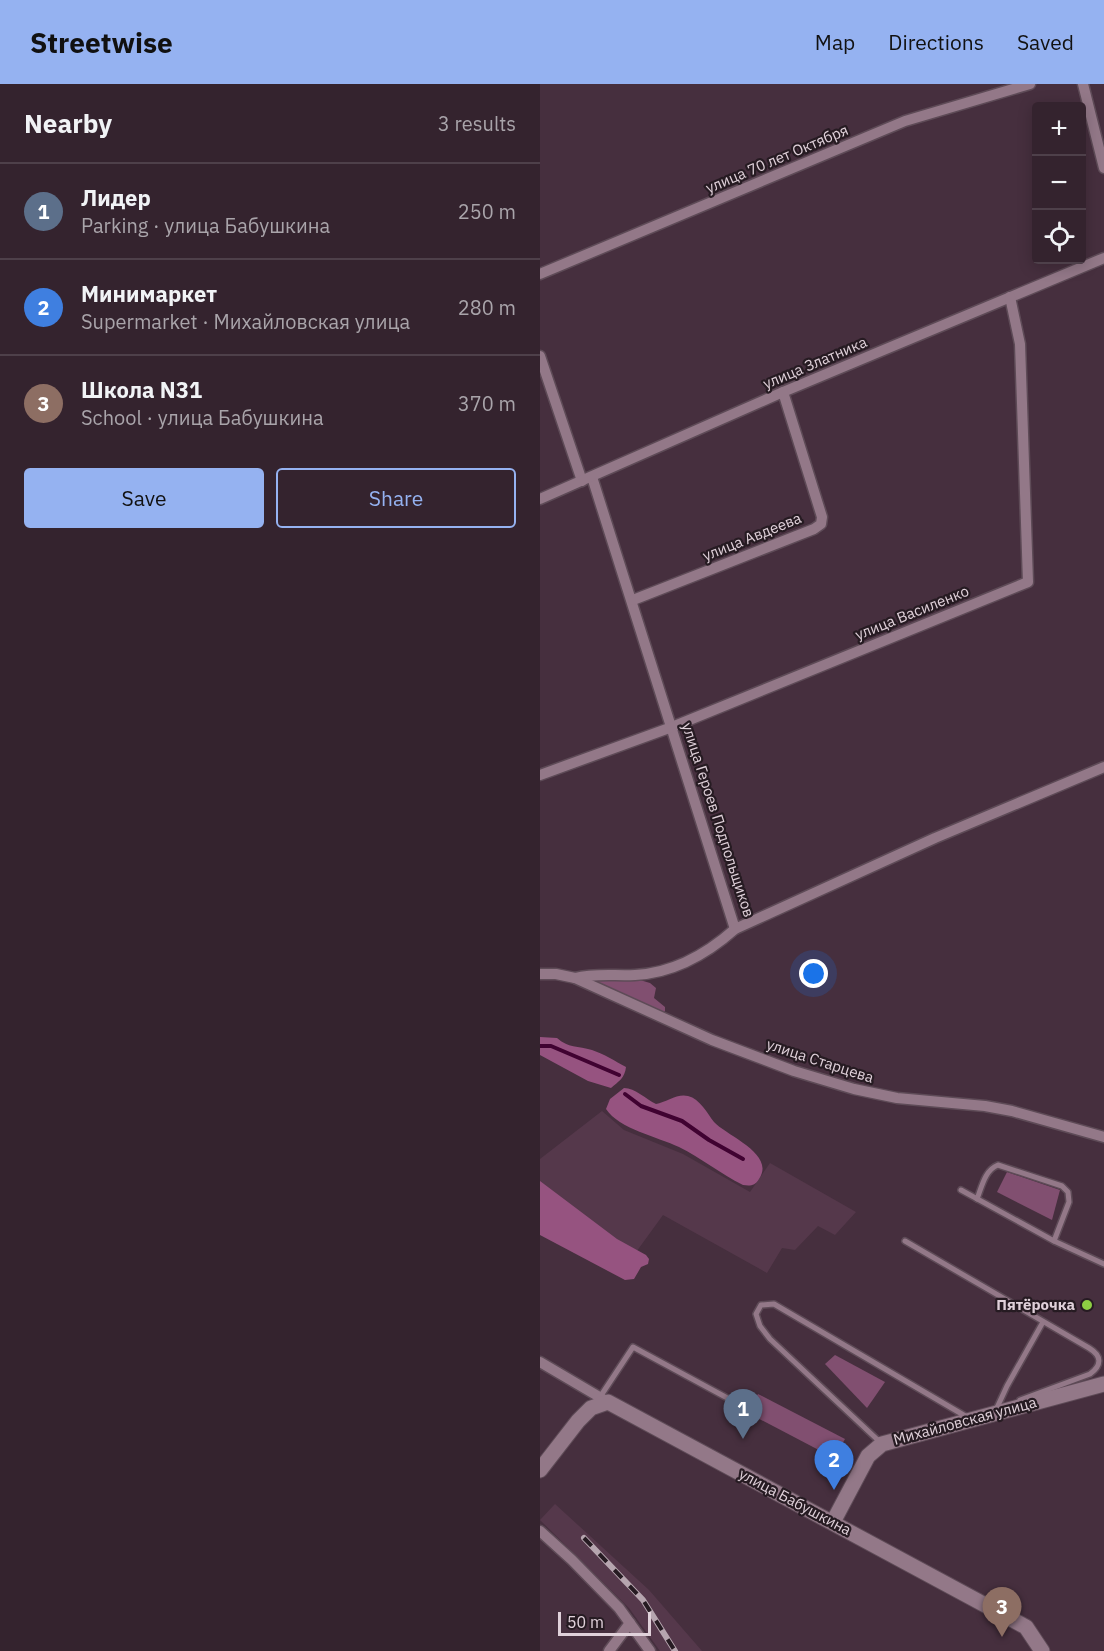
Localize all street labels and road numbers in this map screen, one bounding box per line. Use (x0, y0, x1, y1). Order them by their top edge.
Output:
street label: улица 70 лет Октября (703, 120, 851, 197)
street label: улица Златника (760, 332, 870, 393)
street label: улица Авдеева (700, 508, 804, 565)
street label: улица Василенко (852, 581, 972, 644)
street label: улица Героев Подпольщиков (678, 720, 759, 920)
street label: улица Старцева (764, 1034, 876, 1087)
street label: Михайловская улица (891, 1392, 1039, 1449)
street label: улица Бабушкина (736, 1464, 855, 1539)

